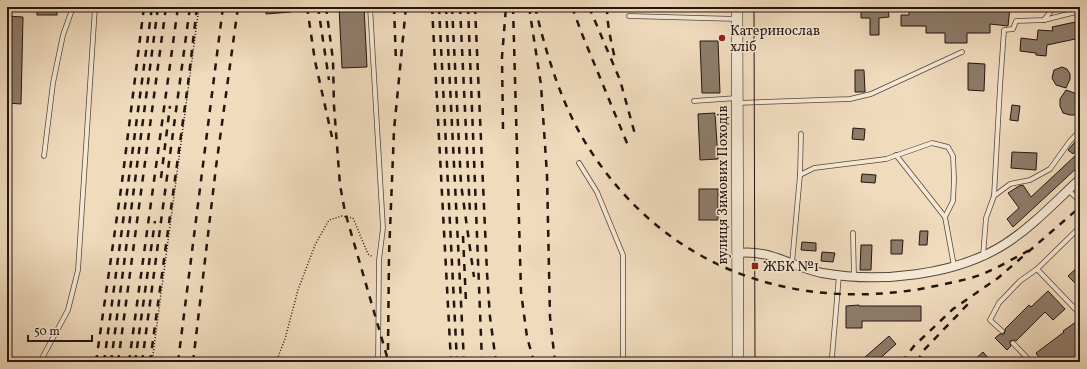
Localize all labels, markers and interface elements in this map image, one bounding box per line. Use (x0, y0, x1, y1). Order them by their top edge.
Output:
place label: Катеринослав хліб (730, 22, 820, 57)
marker: Катеринослав хліб (717, 33, 727, 43)
street label: вулиця Зимових Походів (714, 105, 733, 265)
place label: ЖБК №1 (763, 258, 819, 277)
marker: ЖБК №1 (750, 261, 760, 271)
scale bar (28, 317, 92, 343)
text: 50 m (34, 324, 60, 340)

